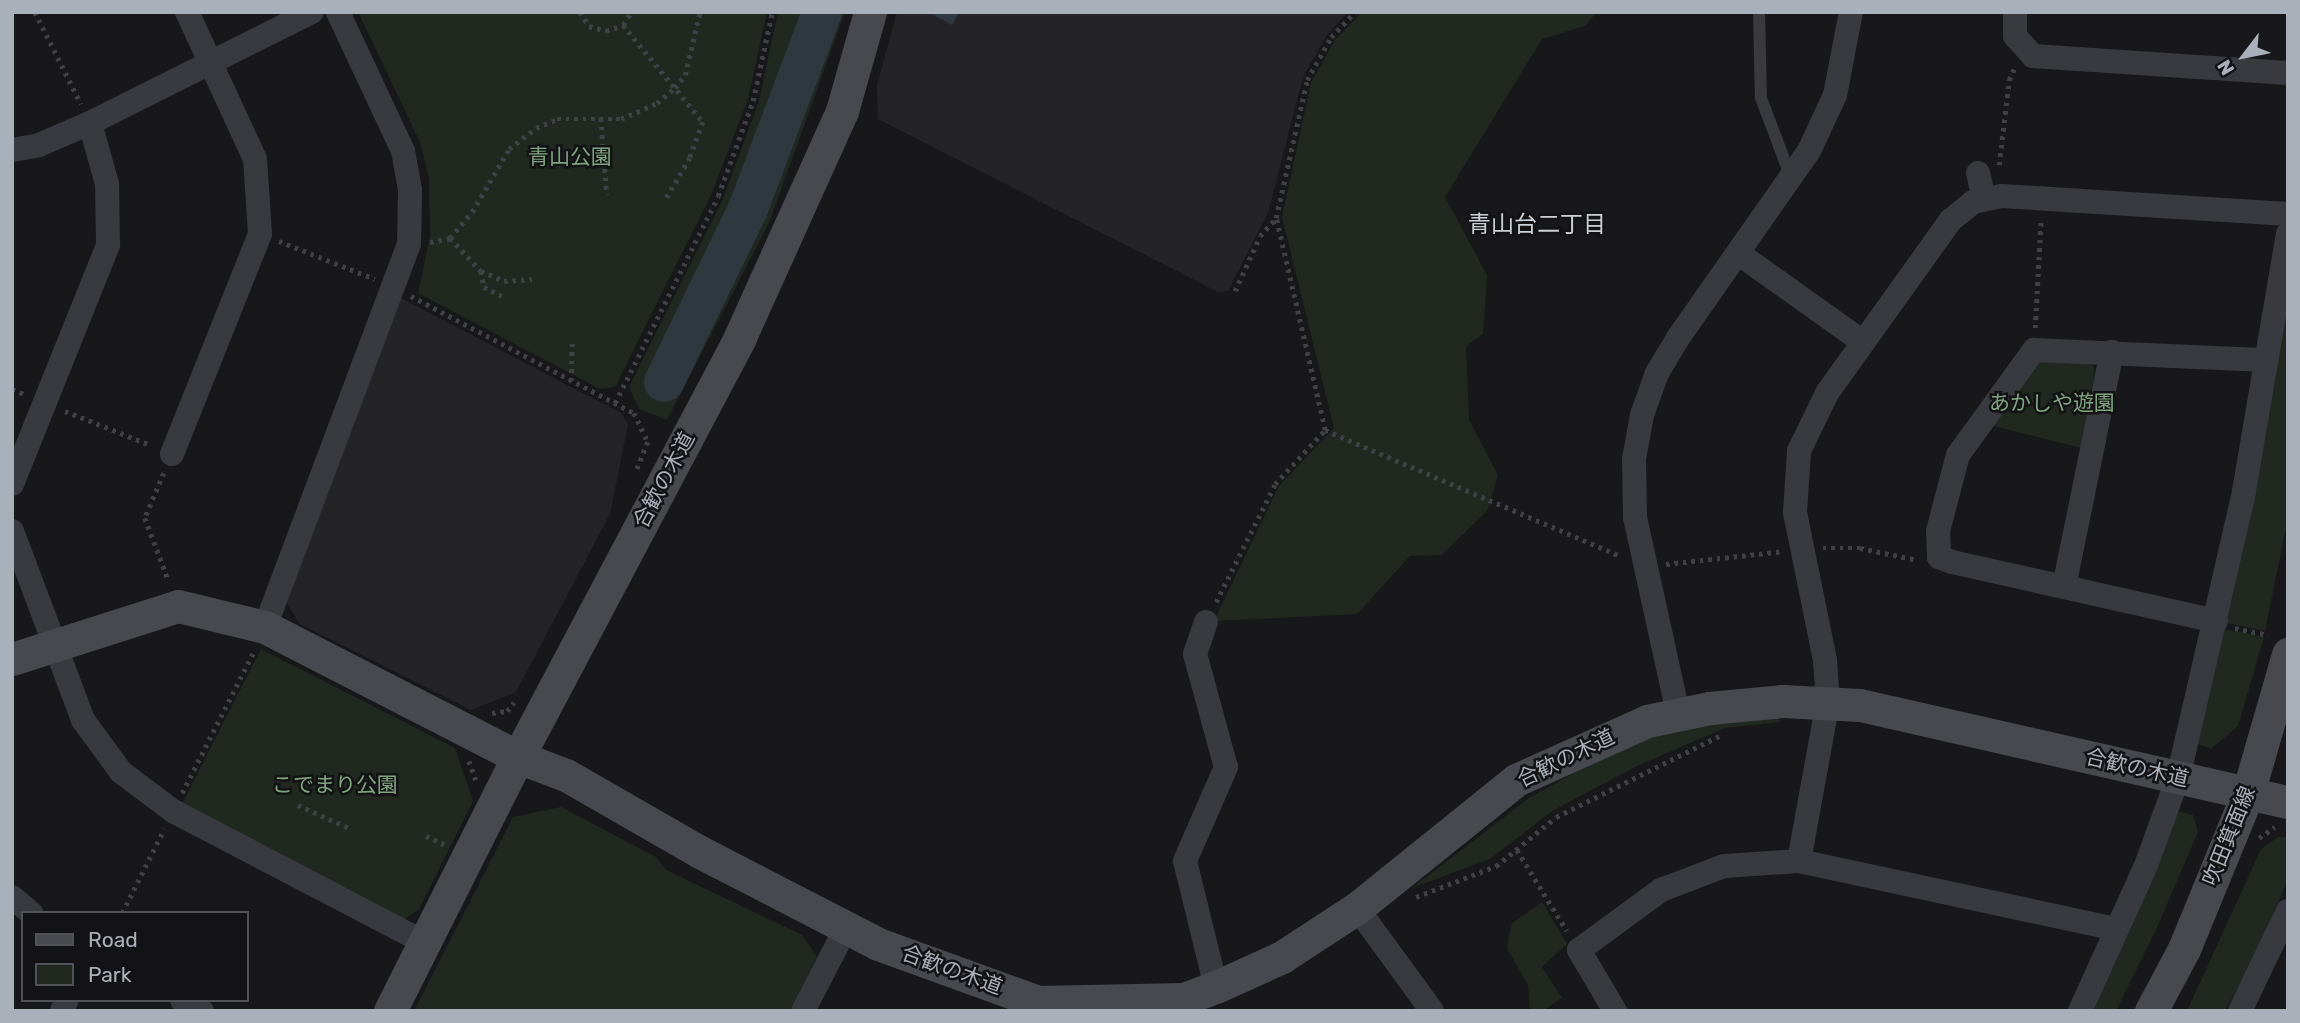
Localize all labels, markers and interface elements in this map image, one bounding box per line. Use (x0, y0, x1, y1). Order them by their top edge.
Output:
north arrow (2209, 21, 2279, 91)
text: N (2212, 56, 2239, 79)
park label: 青山公園 (528, 144, 612, 170)
district label: 青山台二丁目 (1468, 210, 1606, 238)
park label: あかしや遊園 (1989, 390, 2115, 416)
street label: 合歓の木道 (628, 428, 700, 532)
street label: 合歓の木道 (1513, 724, 1619, 792)
street label: 合歓の木道 (2083, 744, 2191, 792)
park label: こでまり公園 (272, 772, 398, 798)
street label: 吹田箕面線 (2198, 783, 2260, 889)
legend (21, 911, 248, 1002)
text: Road (88, 927, 138, 952)
street label: 合歓の木道 (898, 940, 1006, 1000)
text: Park (88, 962, 132, 987)

